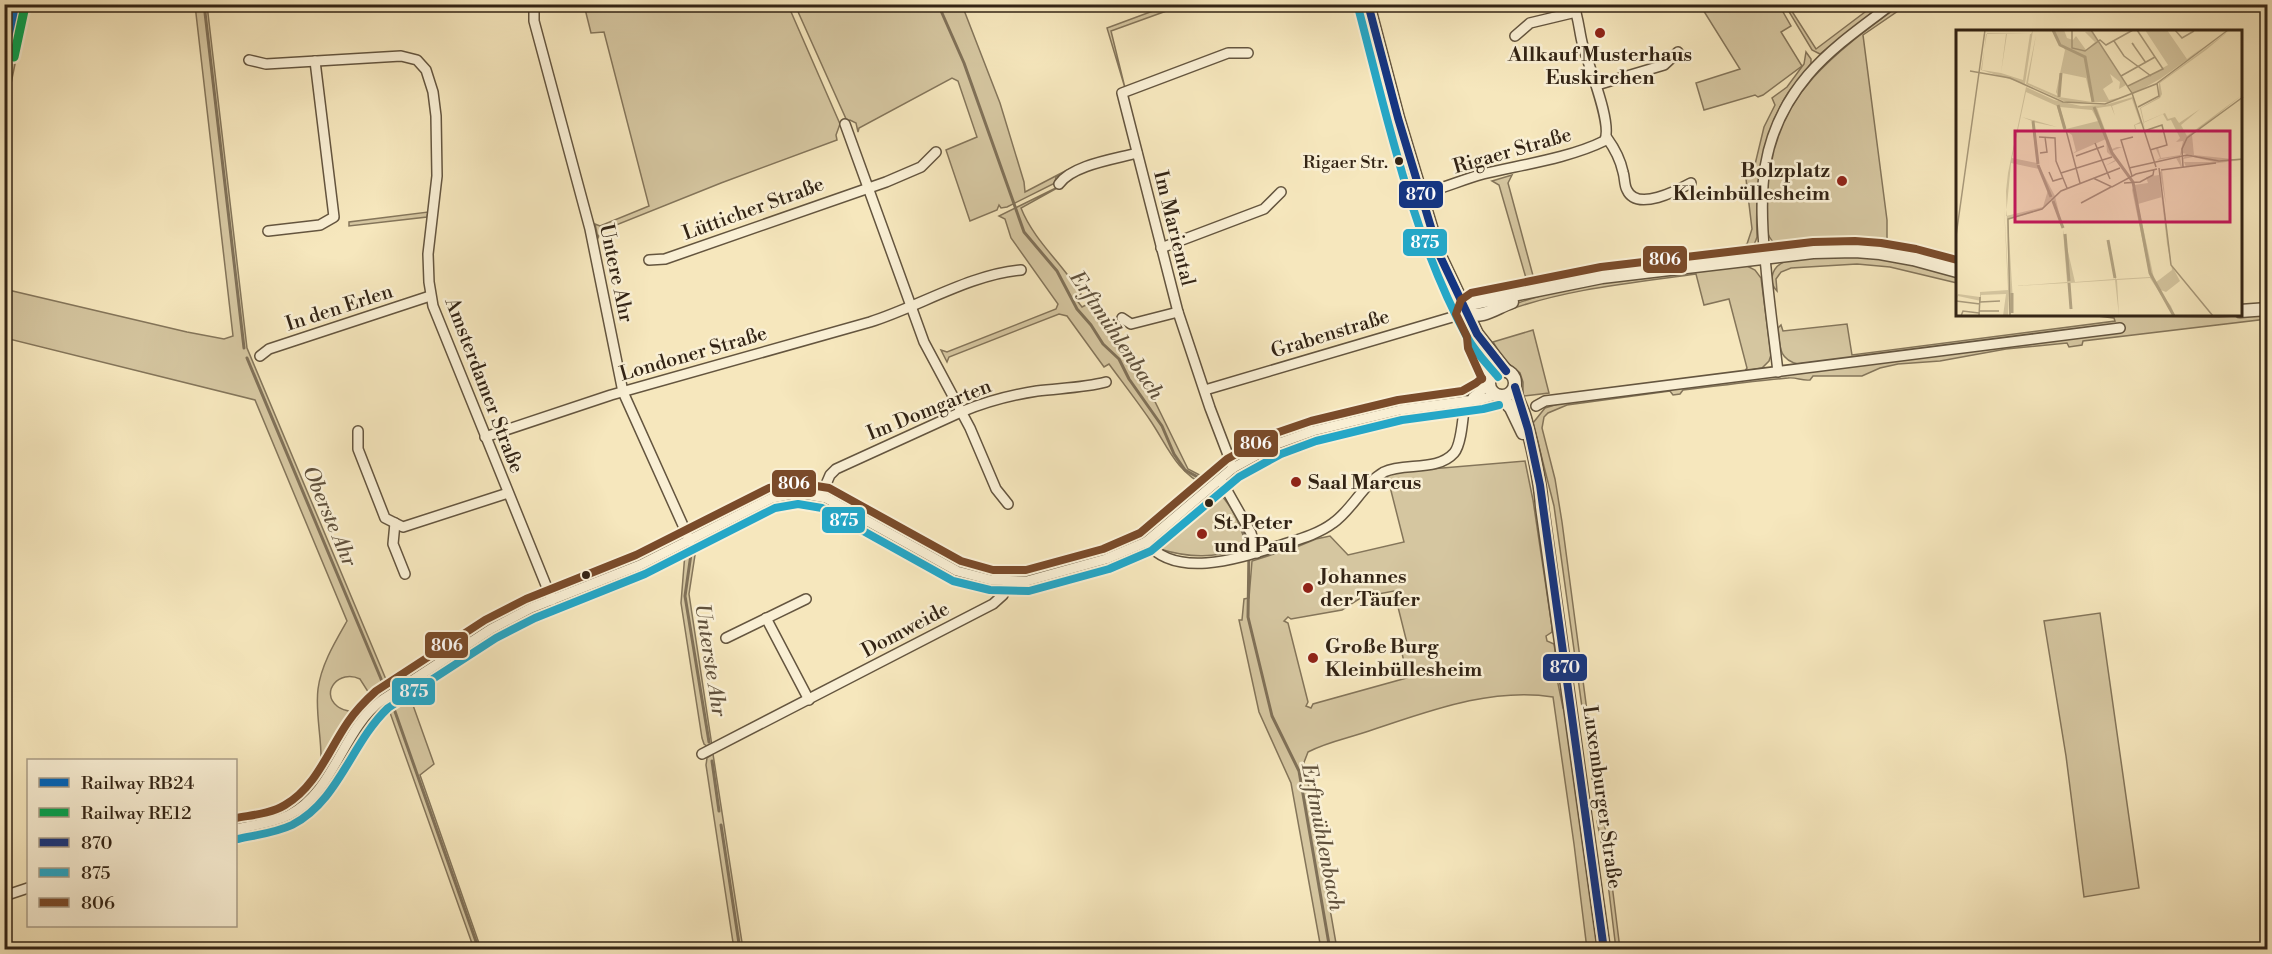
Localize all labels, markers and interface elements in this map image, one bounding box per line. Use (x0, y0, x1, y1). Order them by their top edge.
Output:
marker: Allkauf Musterhaus Euskirchen (1593, 26, 1607, 40)
inset map (1956, 30, 2242, 316)
place label: Allkauf Musterhaus Euskirchen (1507, 43, 1692, 91)
street label: Rigaer Straße (1450, 123, 1575, 180)
place label: Rigaer Str. (1303, 151, 1388, 174)
marker: Rigaer Str. (1393, 155, 1405, 167)
place label: Bolzplatz Kleinbüllesheim (1673, 159, 1830, 207)
street label: Im Mariental (1147, 168, 1200, 289)
street label: Lütticher Straße (679, 172, 828, 247)
marker: Bolzplatz Kleinbüllesheim (1835, 174, 1849, 188)
line badge: 870 (1398, 180, 1444, 209)
text: 870 (1406, 185, 1436, 205)
street label: Untere Ahr (593, 222, 638, 325)
line badge: 875 (1402, 228, 1448, 257)
text: 875 (1411, 233, 1439, 253)
line badge: 806 (1642, 245, 1688, 274)
text: 806 (1649, 250, 1681, 270)
water label: Erftmühlenbach (1063, 265, 1169, 405)
street label: In den Erlen (283, 279, 396, 337)
street label: Amsterdamer Straße (438, 293, 529, 477)
street label: Grabenstraße (1268, 305, 1393, 364)
street label: Londoner Straße (617, 321, 770, 387)
street label: Im Domgarten (864, 374, 996, 447)
line badge: 806 (1233, 429, 1279, 458)
text: 806 (1240, 434, 1272, 454)
water label: Oberste Ahr (296, 462, 362, 572)
line badge: 806 (771, 469, 817, 498)
place label: Saal Marcus (1308, 471, 1421, 496)
text: 806 (778, 474, 810, 494)
marker: Saal Marcus (1289, 475, 1303, 489)
unlabelled marker (1203, 497, 1215, 509)
line badge: 875 (821, 506, 866, 534)
text: 875 (830, 511, 858, 531)
place label: St. Peter und Paul (1214, 511, 1298, 559)
marker: St. Peter und Paul (1195, 527, 1209, 541)
place label: Johannes der Täufer (1317, 565, 1420, 613)
unlabelled marker (580, 569, 592, 581)
marker: Johannes der Täufer (1301, 581, 1315, 595)
street label: Domweide (857, 597, 954, 664)
water label: Unterste Ahr (688, 602, 732, 720)
line badge: 806 (424, 631, 469, 659)
place label: Große Burg Kleinbüllesheim (1325, 635, 1482, 683)
text: 806 (431, 636, 463, 656)
marker: Große Burg Kleinbüllesheim (1306, 651, 1320, 665)
line badge: 870 (1542, 653, 1588, 682)
text: 870 (1550, 658, 1580, 678)
line badge: 875 (391, 677, 436, 706)
text: 875 (400, 682, 428, 702)
street label: Luxemburger Straße (1576, 704, 1627, 890)
legend (27, 759, 237, 927)
water label: Erftmühlenbach (1295, 760, 1349, 913)
text: Railway RB24 (81, 772, 195, 795)
text: Railway RE12 (81, 802, 191, 825)
text: 870 (81, 832, 112, 855)
text: 875 (81, 862, 111, 885)
text: 806 (81, 892, 115, 915)

